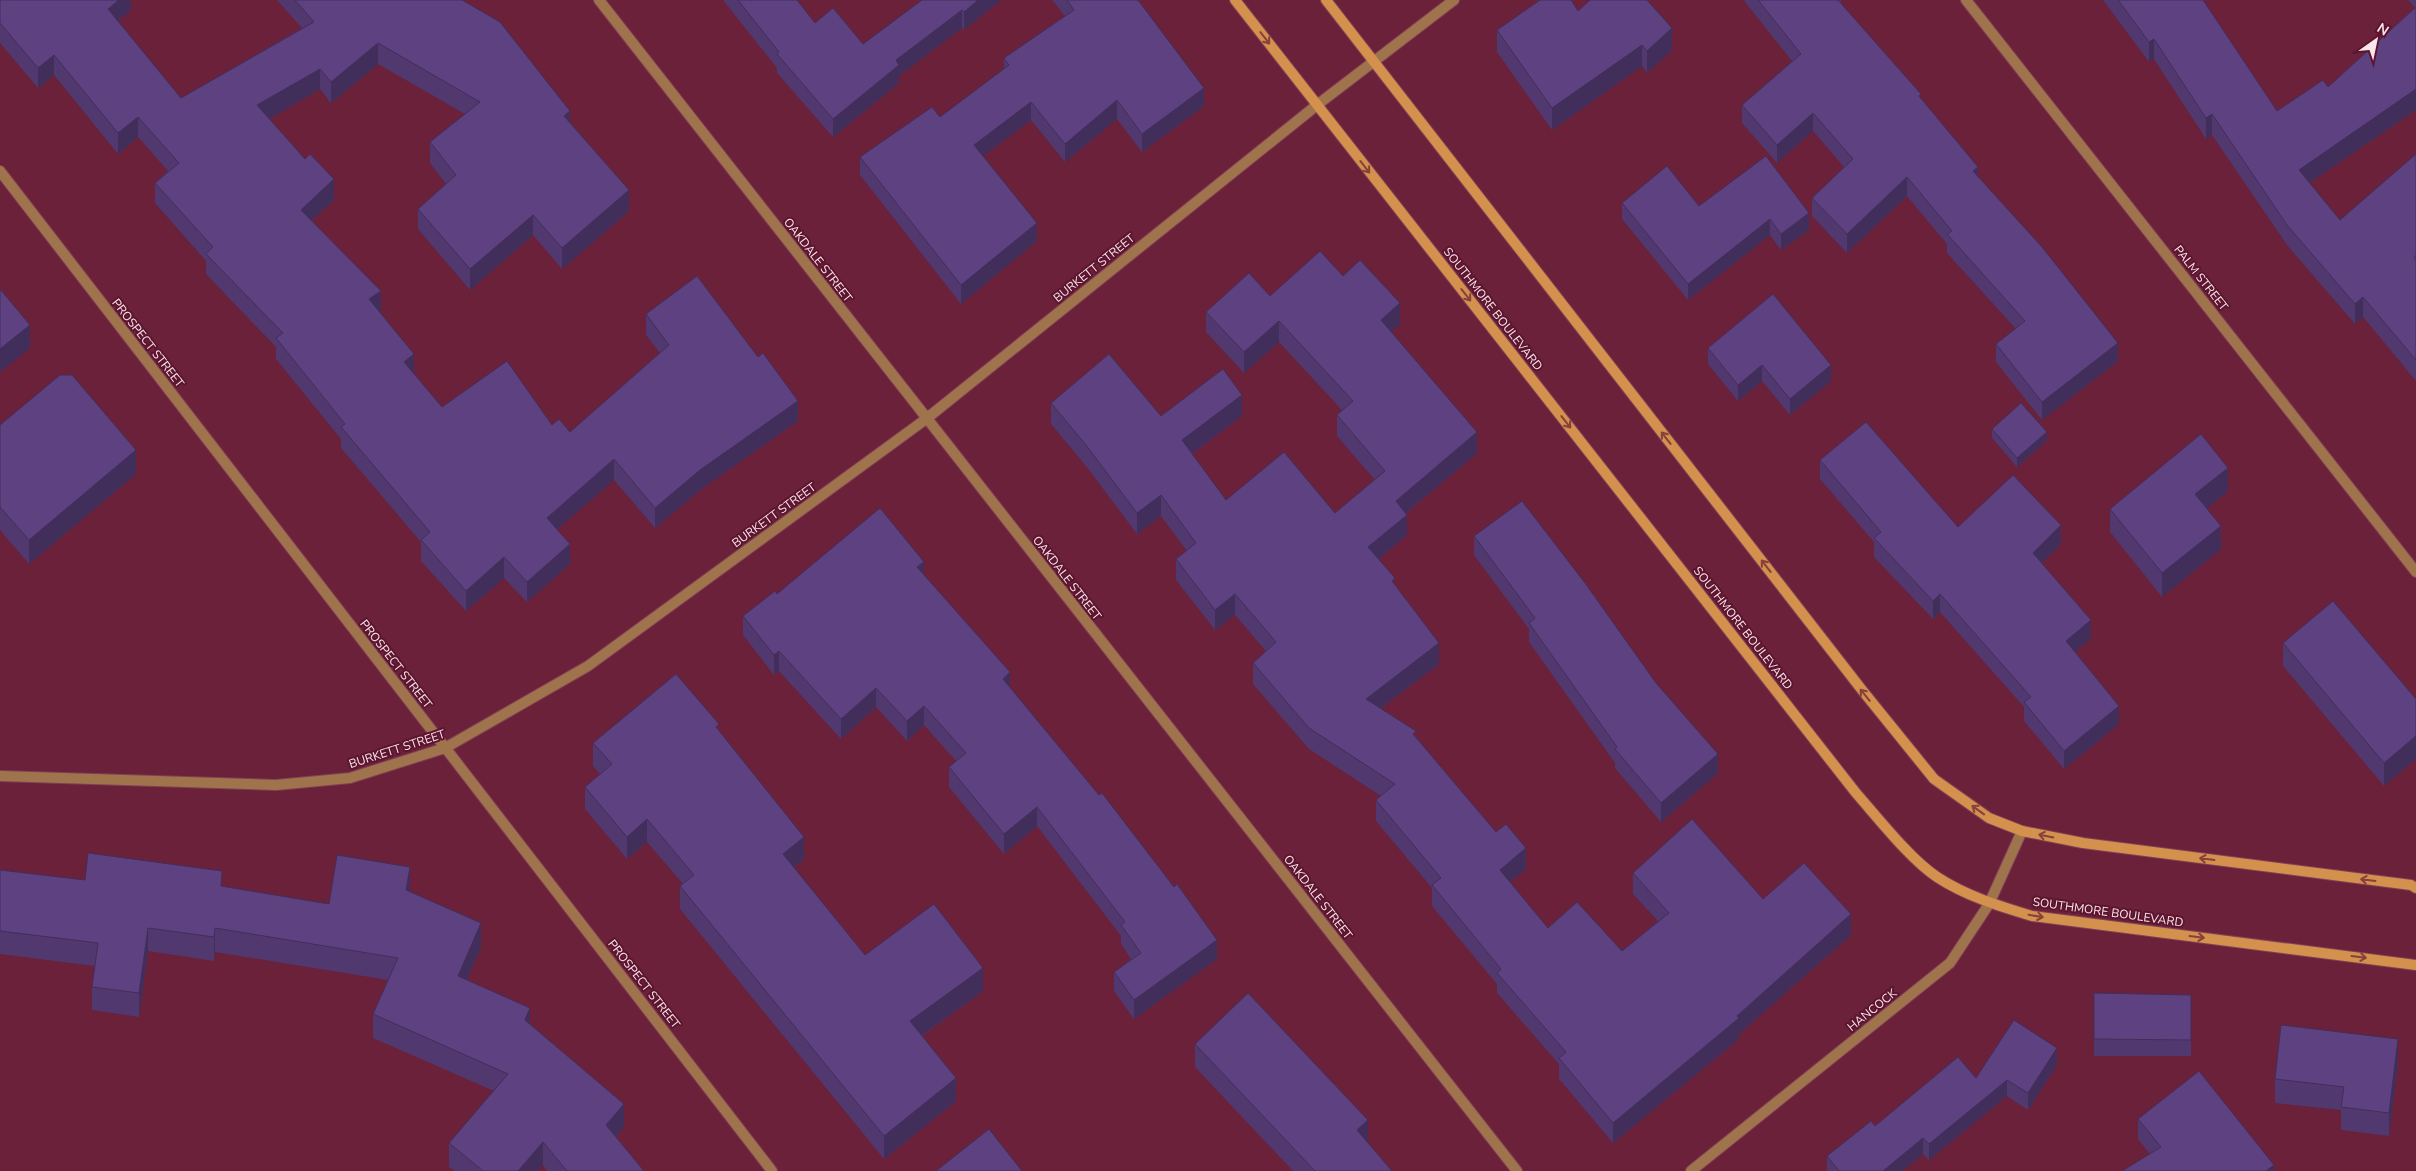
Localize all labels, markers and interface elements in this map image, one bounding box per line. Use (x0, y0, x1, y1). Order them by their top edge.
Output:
north arrow (2351, 15, 2401, 65)
text: N (2373, 19, 2392, 40)
one-way arrow (1260, 32, 1271, 45)
one-way arrow (1360, 160, 1371, 173)
street label: OAKDALE STREET (780, 215, 856, 306)
street label: BURKETT STREET (1050, 230, 1139, 306)
street label: PALM STREET (2170, 242, 2232, 315)
street label: SOUTHMORE BOULEVARD (1440, 244, 1546, 374)
one-way arrow (1460, 288, 1471, 301)
street label: PROSPECT STREET (108, 295, 188, 391)
one-way arrow (1560, 416, 1571, 429)
one-way arrow (1661, 431, 1671, 445)
street label: BURKETT STREET (729, 479, 820, 551)
street label: OAKDALE STREET (1029, 533, 1105, 624)
one-way arrow (1760, 560, 1771, 573)
street label: SOUTHMORE BOULEVARD (1690, 563, 1796, 693)
street label: PROSPECT STREET (356, 616, 436, 712)
one-way arrow (1860, 688, 1871, 701)
street label: BURKETT STREET (347, 726, 448, 772)
one-way arrow (1971, 805, 1985, 815)
one-way arrow (2039, 830, 2055, 840)
street label: OAKDALE STREET (1280, 852, 1356, 943)
one-way arrow (2199, 854, 2215, 864)
one-way arrow (2360, 874, 2376, 884)
street label: SOUTHMORE BOULEVARD (2032, 893, 2184, 931)
one-way arrow (2028, 911, 2044, 921)
one-way arrow (2189, 932, 2205, 942)
street label: PROSPECT STREET (604, 936, 684, 1032)
one-way arrow (2350, 952, 2366, 962)
street label: HANCOCK (1844, 985, 1900, 1035)

